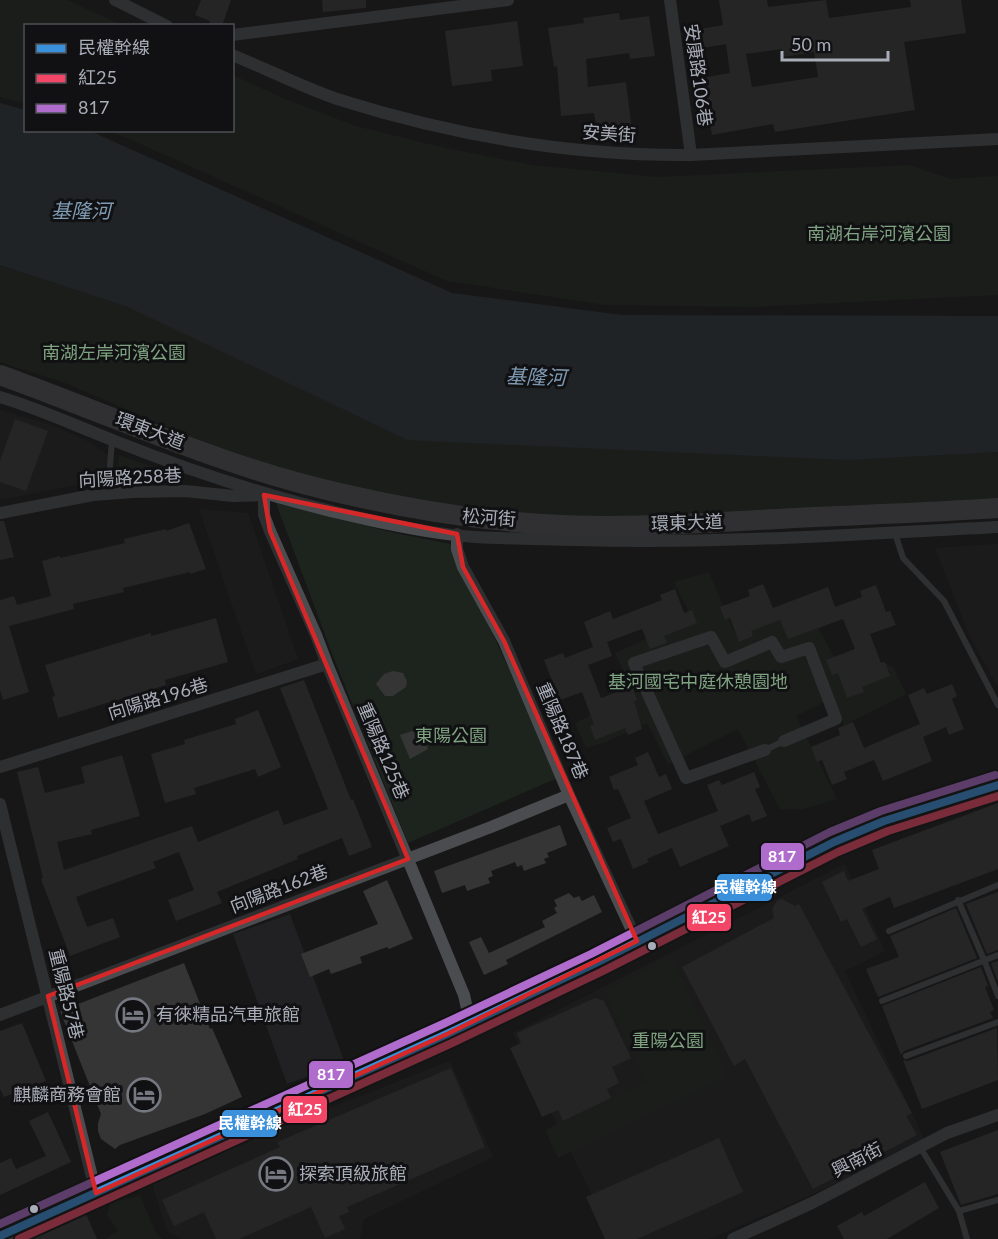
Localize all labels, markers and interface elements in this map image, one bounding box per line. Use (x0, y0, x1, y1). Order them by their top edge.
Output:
street label: 安康路106巷 (681, 22, 717, 128)
legend (24, 24, 234, 132)
scale bar (782, 24, 888, 62)
text: 50 m (791, 33, 831, 55)
text: 民權幹線 (78, 36, 150, 58)
text: 紅25 (78, 66, 117, 88)
text: 817 (78, 96, 109, 118)
street label: 安美街 (581, 120, 637, 146)
water label: 基隆河 (51, 198, 115, 222)
park label: 南湖右岸河濱公園 (807, 222, 951, 244)
park label: 南湖左岸河濱公園 (42, 341, 186, 363)
water label: 基隆河 (506, 363, 570, 389)
street label: 環東大道 (113, 407, 188, 453)
street label: 向陽路258巷 (78, 463, 182, 491)
street label: 松河街 (461, 504, 517, 530)
street label: 環東大道 (651, 510, 723, 534)
park label: 基河國宅中庭休憩園地 (608, 670, 788, 692)
street label: 向陽路196巷 (105, 672, 210, 724)
street label: 重陽路187巷 (533, 679, 593, 782)
street label: 重陽路125巷 (354, 699, 414, 802)
park label: 東陽公園 (415, 724, 487, 746)
line badge: 817 (760, 842, 805, 871)
text: 817 (768, 846, 796, 865)
street label: 向陽路162巷 (226, 859, 331, 917)
line badge: 民權幹線 (716, 873, 773, 902)
text: 民權幹線 (713, 877, 777, 896)
line badge: 紅25 (686, 903, 732, 932)
text: 紅25 (692, 907, 726, 926)
unlabelled marker (646, 940, 658, 952)
street label: 重陽路57巷 (45, 946, 89, 1041)
hotel icon: 有徠精品汽車旅館 (115, 997, 151, 1033)
place label: 有徠精品汽車旅館 (156, 1003, 300, 1025)
park label: 重陽公園 (632, 1029, 704, 1051)
line badge: 817 (308, 1060, 354, 1089)
text: 817 (317, 1064, 345, 1083)
hotel icon: 麒麟商務會館 (126, 1077, 162, 1113)
place label: 麒麟商務會館 (13, 1083, 121, 1105)
line badge: 紅25 (282, 1095, 328, 1124)
text: 紅25 (288, 1099, 322, 1118)
line badge: 民權幹線 (221, 1109, 278, 1138)
text: 民權幹線 (218, 1113, 282, 1132)
street label: 興南街 (827, 1137, 886, 1181)
hotel icon: 探索頂級旅館 (258, 1156, 294, 1192)
place label: 探索頂級旅館 (299, 1162, 407, 1184)
unlabelled marker (28, 1203, 40, 1215)

